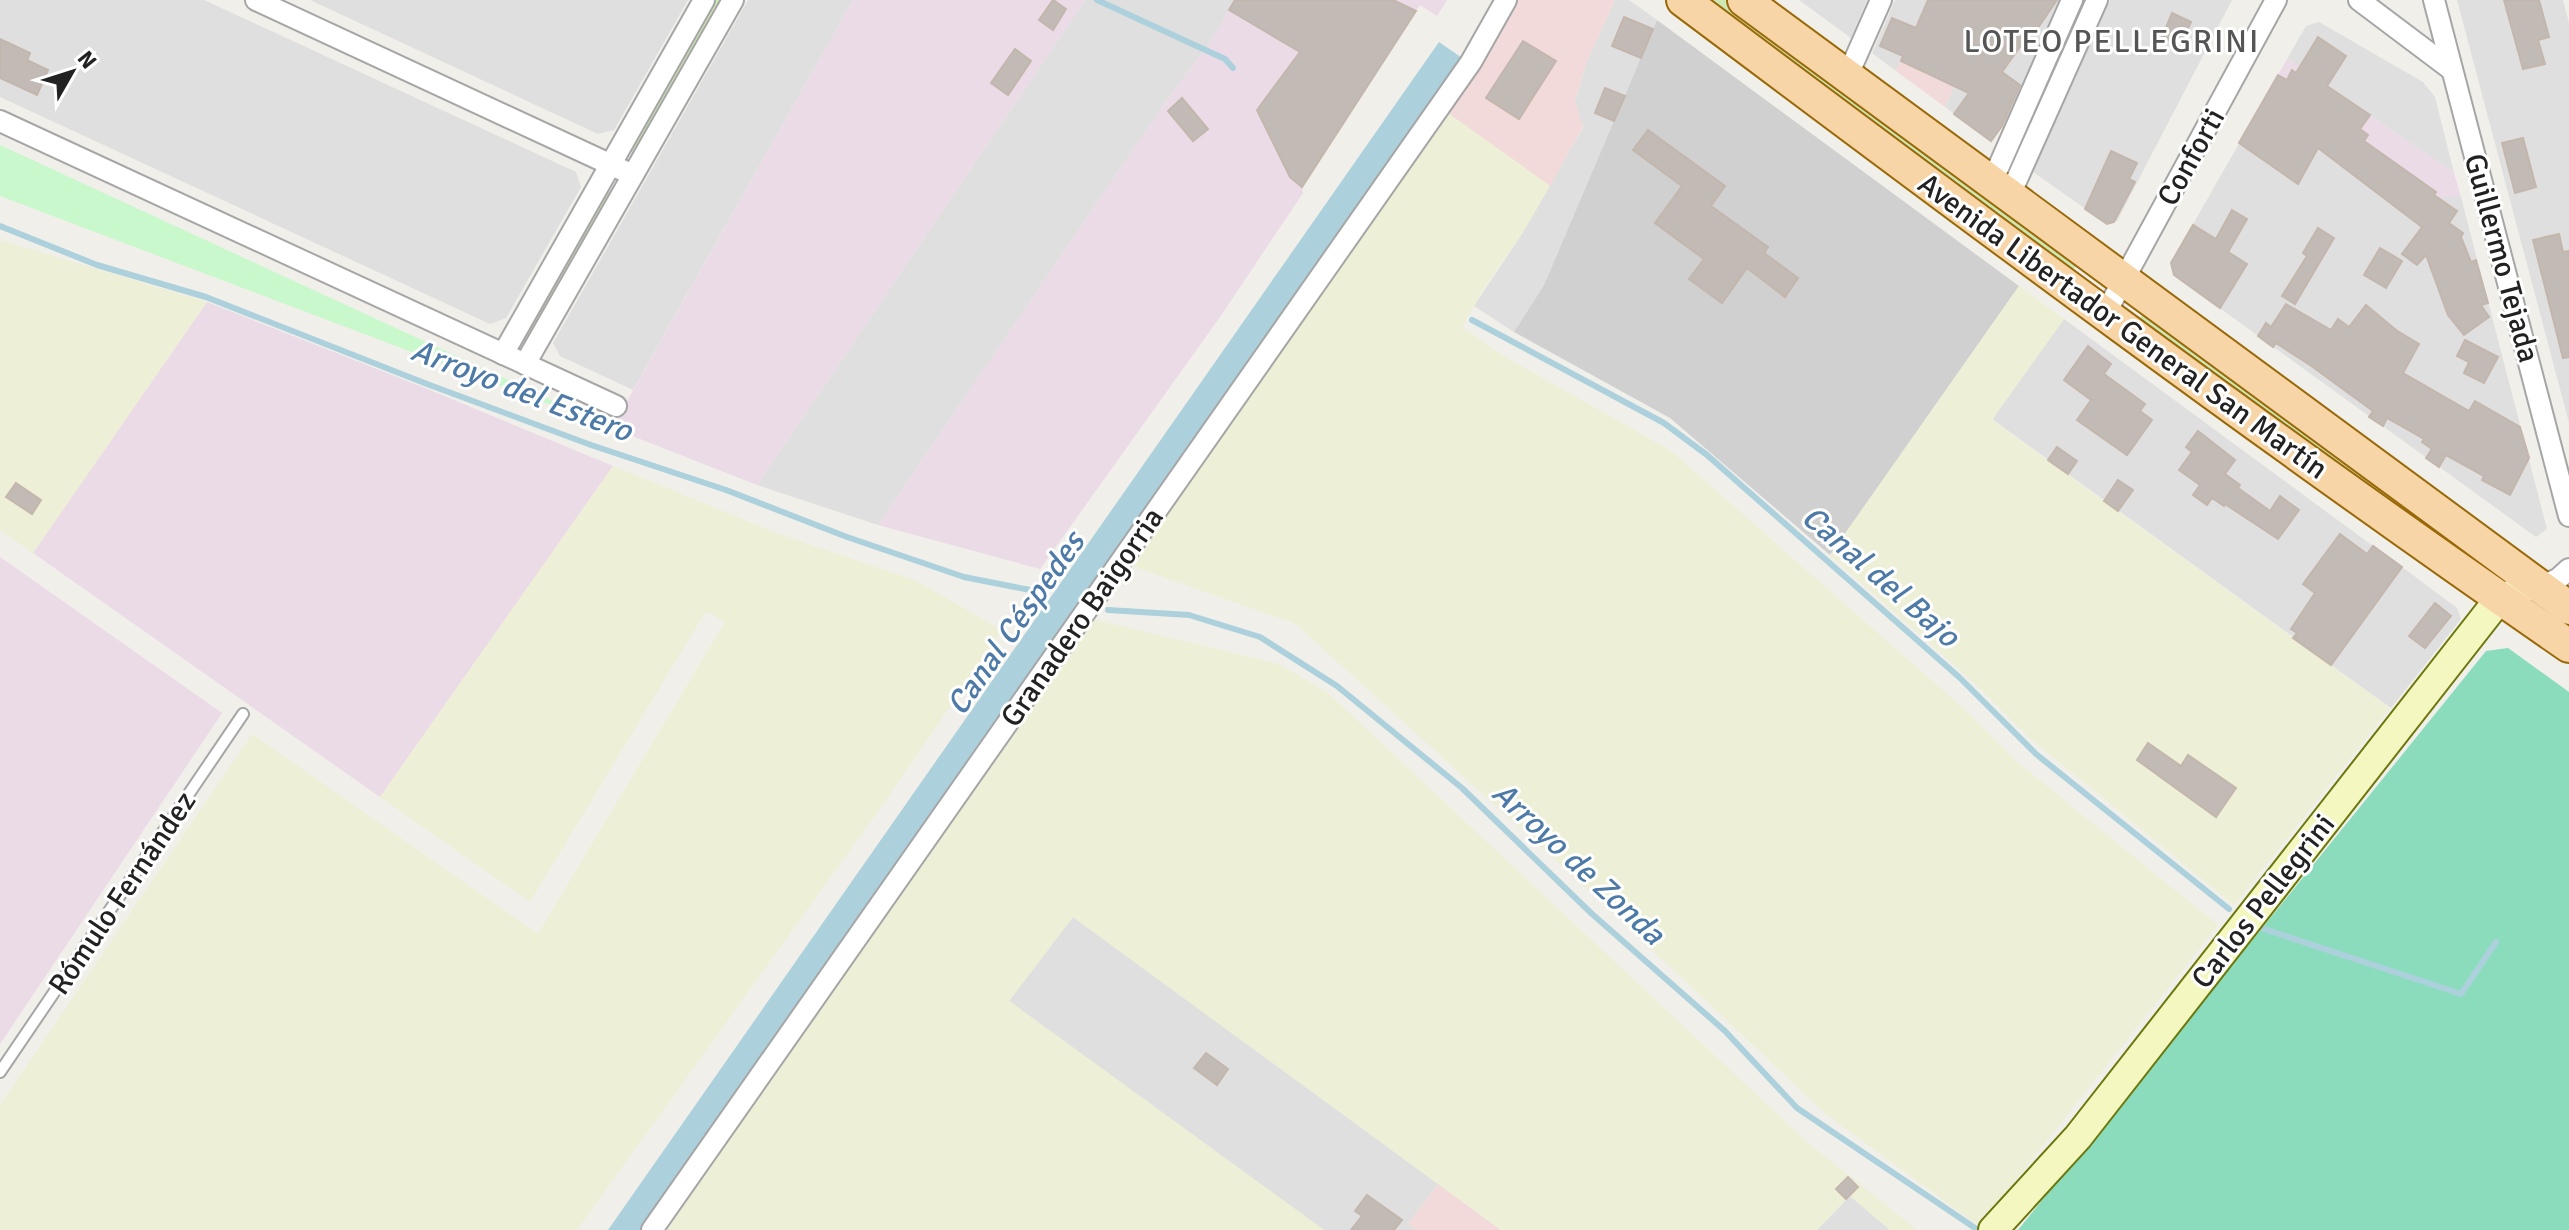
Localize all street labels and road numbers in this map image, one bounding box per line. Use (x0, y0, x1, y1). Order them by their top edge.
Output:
street label: Conforti (2150, 102, 2233, 212)
street label: Guillermo Tejada (2456, 150, 2547, 367)
street label: Avenida Libertador General San Martín (1911, 165, 2335, 487)
street label: Granadero Baigorria (993, 500, 1172, 734)
street label: Rómulo Fernández (41, 785, 204, 1002)
street label: Carlos Pellegrini (2184, 807, 2343, 996)

